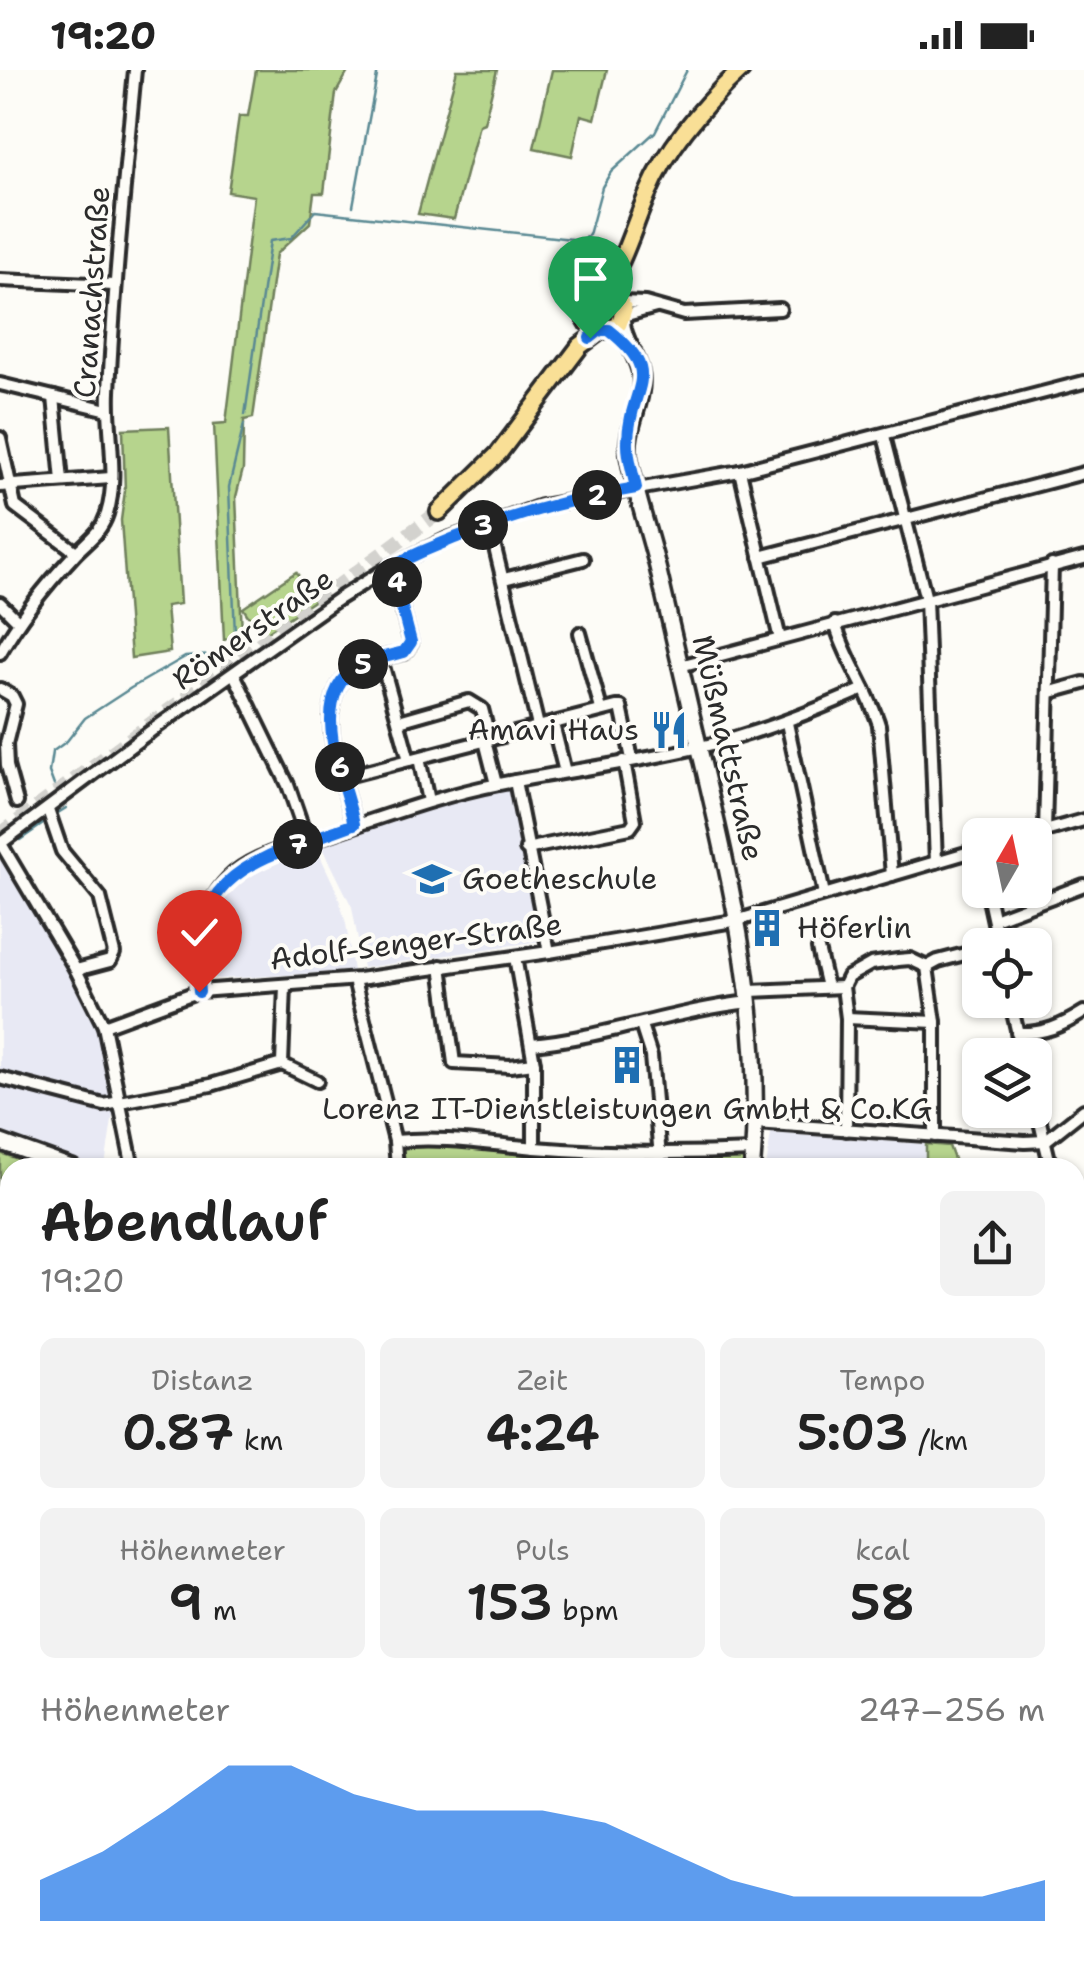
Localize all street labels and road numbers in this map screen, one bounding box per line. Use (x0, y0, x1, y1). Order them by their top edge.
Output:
street label: Cranachstraße (64, 185, 119, 399)
street label: Römerstraße (164, 558, 341, 699)
street label: Müßmattstraße (683, 631, 774, 865)
street label: Adolf-Senger-Straße (267, 903, 564, 980)

